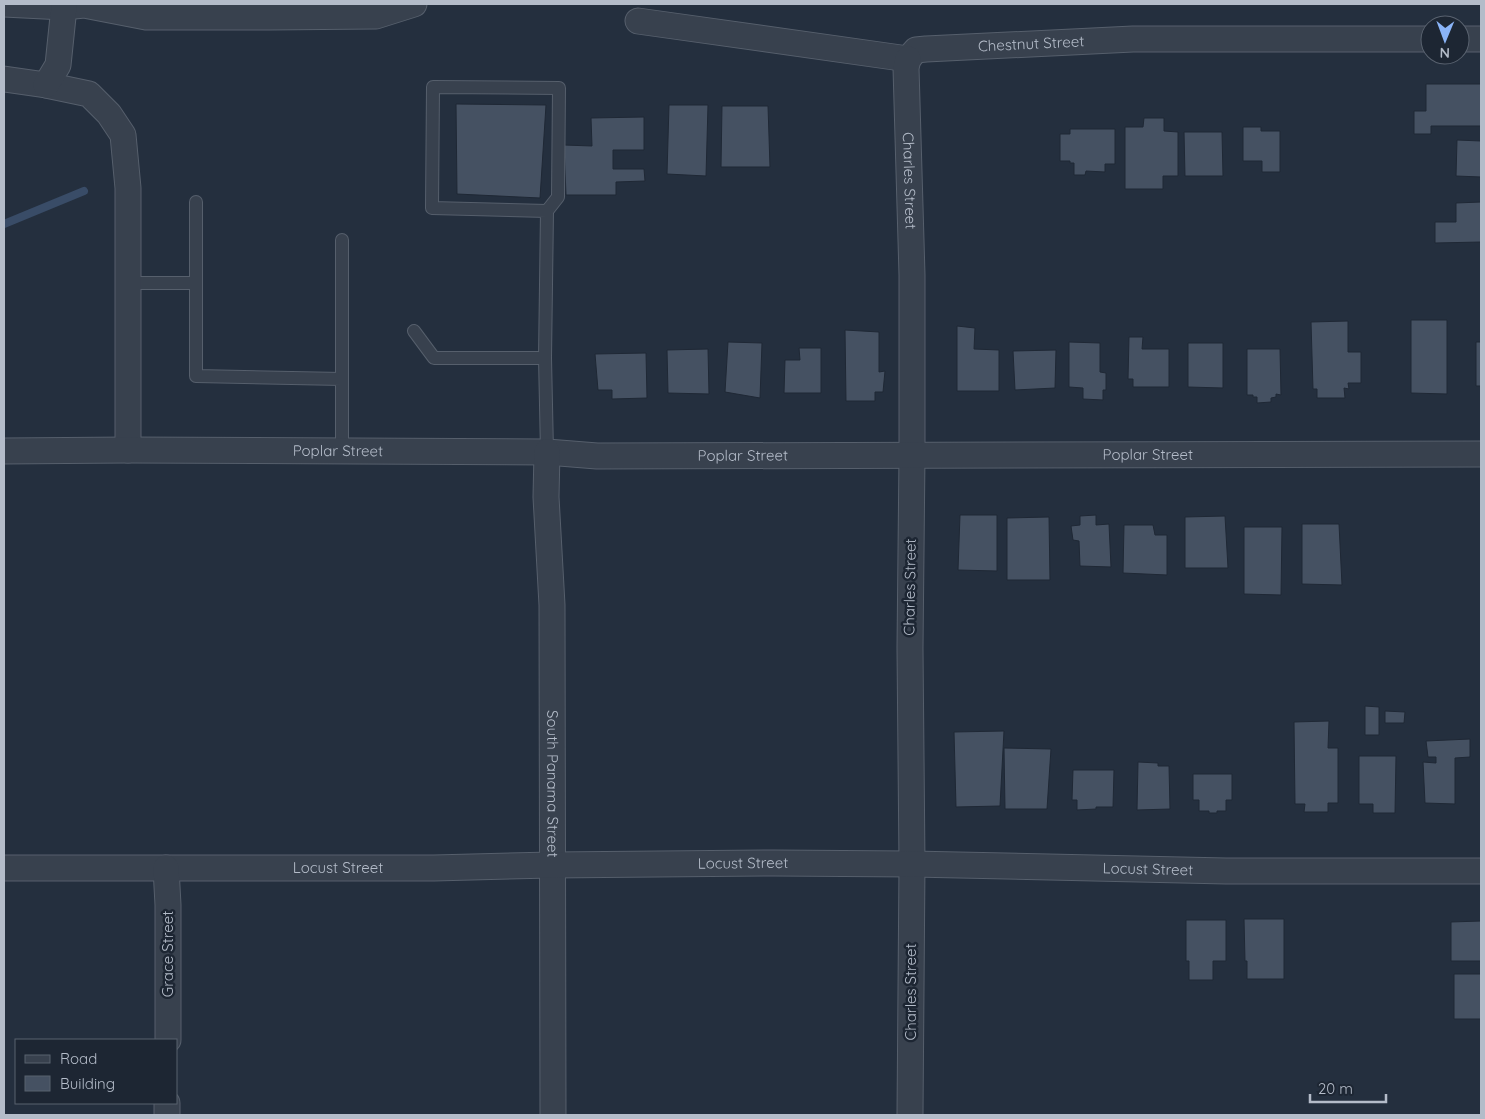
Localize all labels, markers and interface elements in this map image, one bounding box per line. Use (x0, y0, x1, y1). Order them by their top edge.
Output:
north arrow (1420, 15, 1470, 65)
street label: Chestnut Street (977, 31, 1085, 55)
text: N (1439, 44, 1450, 62)
street label: Charles Street (899, 132, 921, 230)
street label: Poplar Street (293, 441, 383, 460)
street label: Poplar Street (1103, 445, 1193, 464)
street label: Poplar Street (698, 446, 788, 465)
street label: Charles Street (899, 538, 920, 636)
street label: South Panama Street (543, 710, 562, 858)
street label: Locust Street (698, 853, 788, 873)
street label: Locust Street (293, 858, 383, 877)
street label: Locust Street (1102, 858, 1193, 879)
street label: Grace Street (158, 911, 177, 997)
street label: Charles Street (901, 943, 920, 1041)
legend (15, 1039, 178, 1104)
text: Road (60, 1049, 97, 1068)
scale bar (1310, 1072, 1386, 1104)
text: Building (60, 1074, 115, 1093)
text: 20 m (1318, 1079, 1353, 1098)

